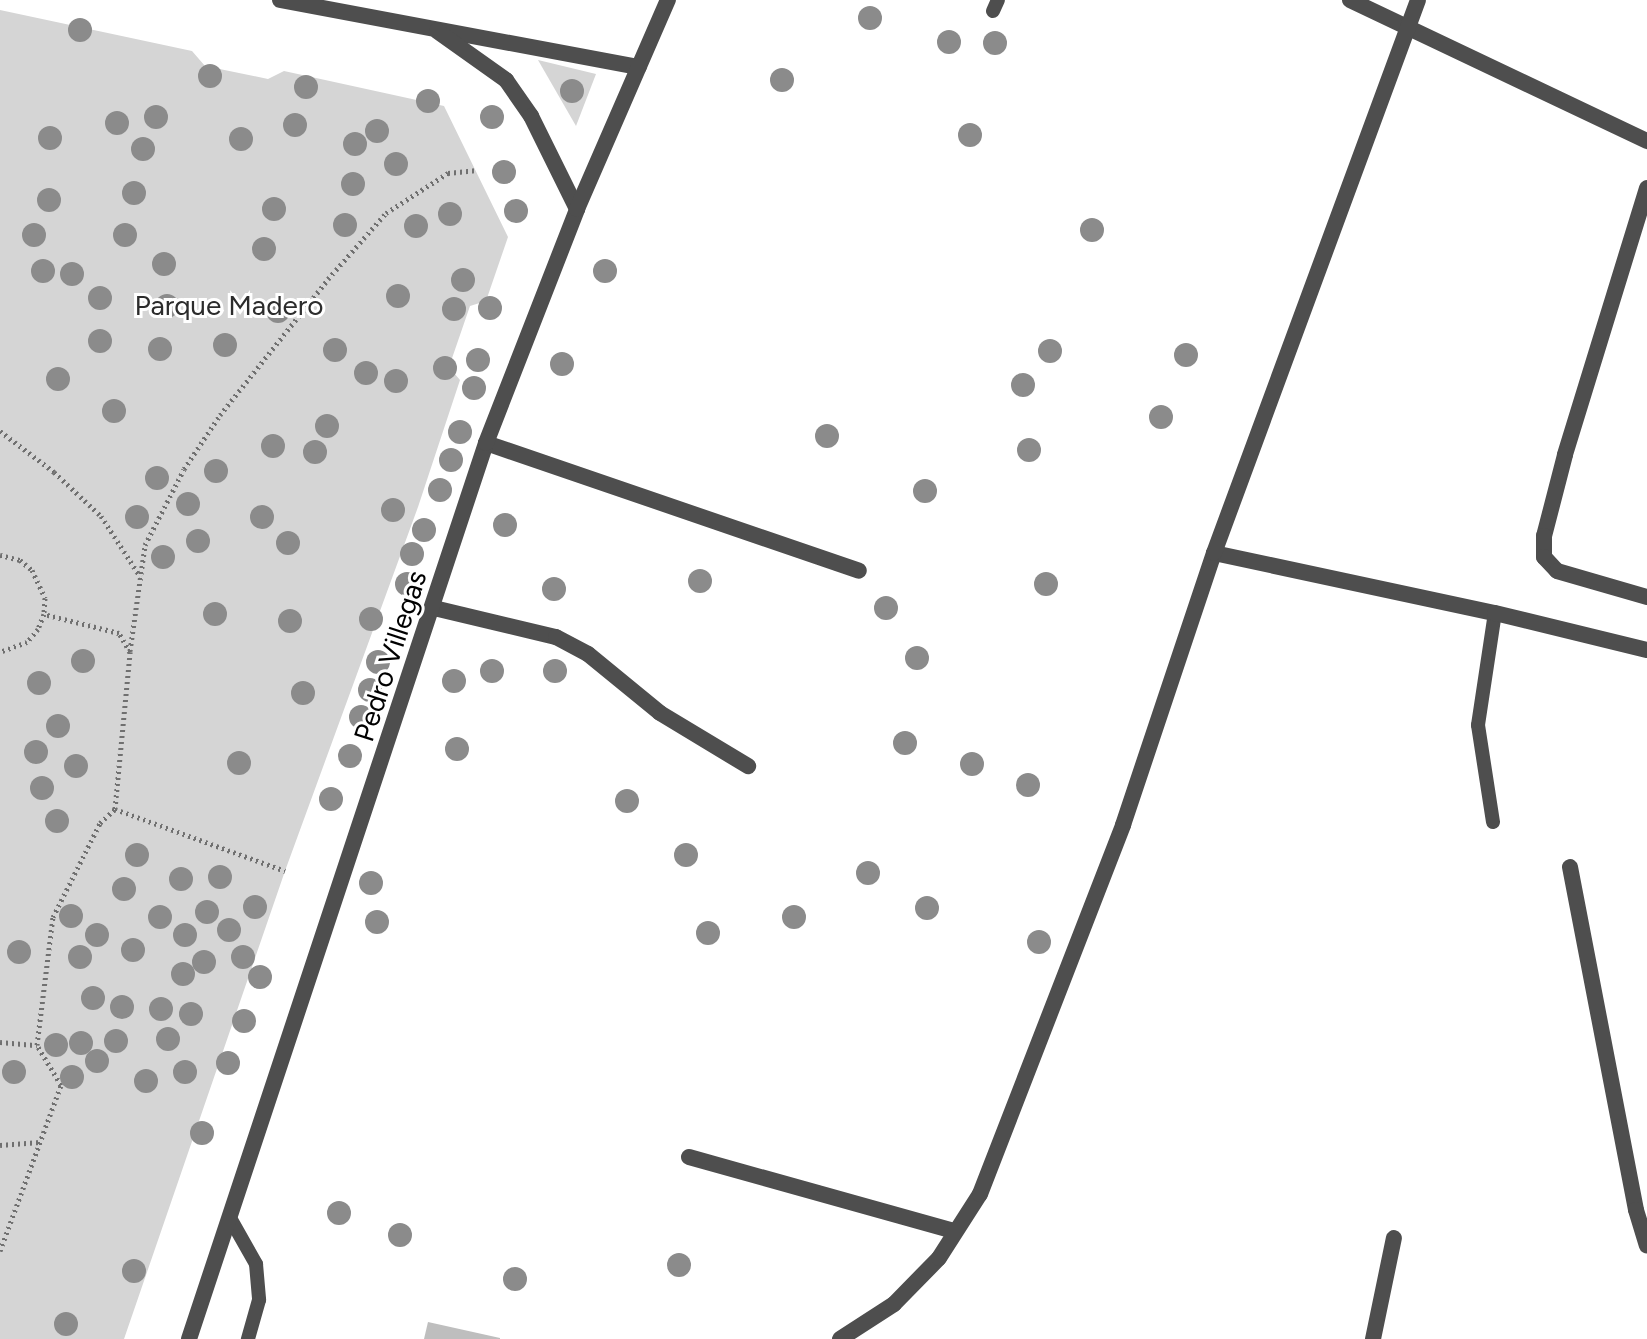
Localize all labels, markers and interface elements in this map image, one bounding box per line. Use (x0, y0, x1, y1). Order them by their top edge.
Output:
park label: Parque Madero (134, 288, 324, 322)
street label: Pedro Villegas (347, 566, 433, 746)

